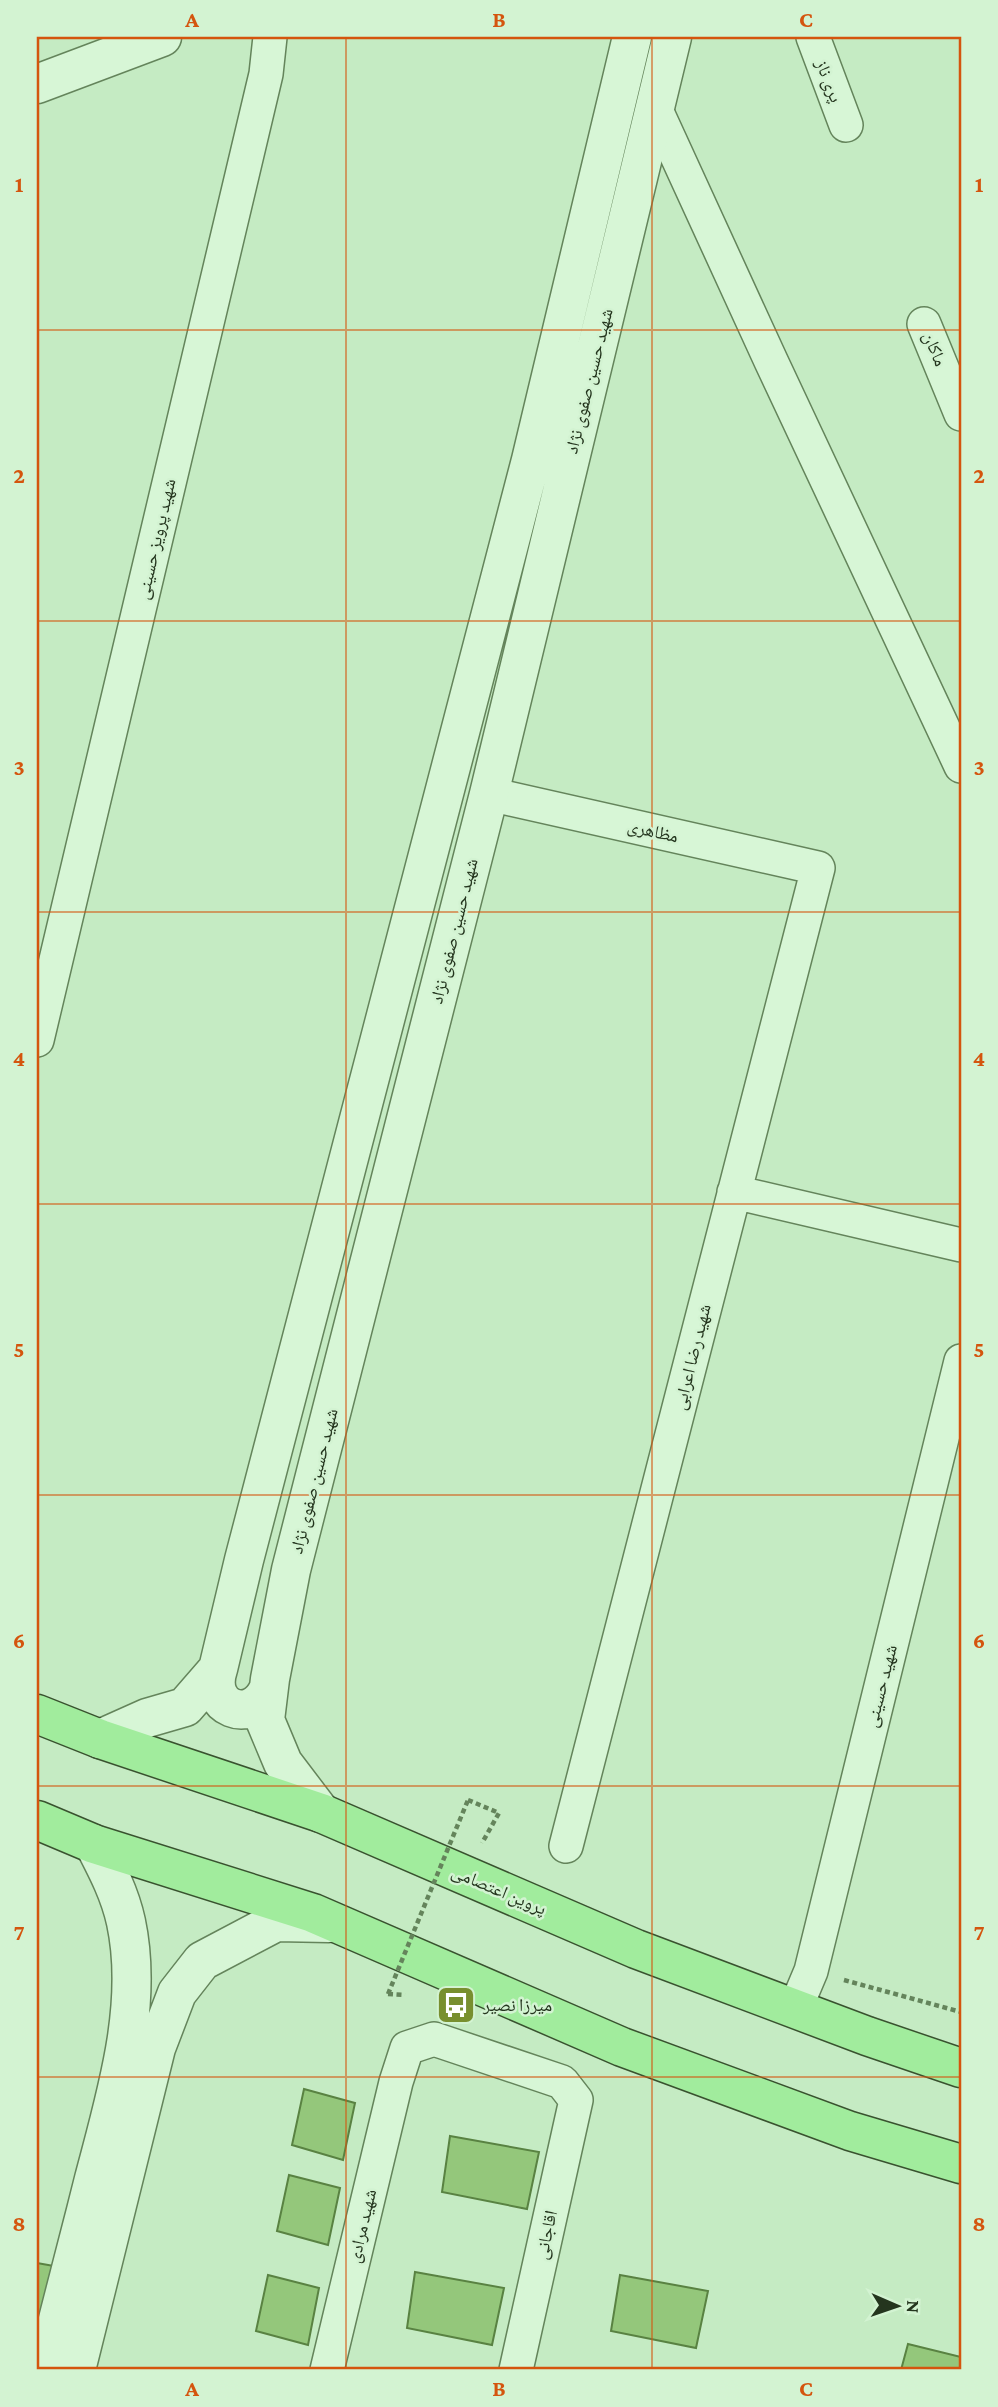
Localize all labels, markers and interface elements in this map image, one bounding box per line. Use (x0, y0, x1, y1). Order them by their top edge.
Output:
text: A (184, 6, 199, 32)
text: B (492, 6, 506, 32)
text: C (799, 6, 813, 32)
street label: پری ناز (810, 56, 846, 106)
text: 1 (15, 171, 24, 197)
text: 1 (975, 171, 984, 197)
street label: شهید حسین صفوی نژاد (561, 306, 618, 456)
street label: ماکان (918, 329, 951, 370)
text: 2 (13, 462, 25, 488)
text: 2 (973, 462, 985, 488)
street label: شهید پرویز حسینی (132, 477, 181, 602)
text: 3 (13, 754, 25, 780)
text: 3 (973, 754, 985, 780)
street label: مظاهری (625, 815, 680, 848)
street label: شهید حسین صفوی نژاد (426, 856, 483, 1006)
text: 4 (13, 1045, 25, 1071)
text: 4 (973, 1045, 985, 1071)
street label: شهید رضا اعرابی (669, 1302, 716, 1412)
text: 5 (13, 1336, 25, 1362)
text: 5 (973, 1336, 985, 1362)
street label: شهید حسین صفوی نژاد (286, 1406, 343, 1556)
text: 6 (13, 1627, 25, 1653)
text: 6 (973, 1627, 985, 1653)
street label: شهید حسینی (861, 1643, 902, 1730)
street label: پروین اعتصامی (448, 1861, 549, 1920)
text: 7 (13, 1919, 25, 1945)
text: 7 (973, 1919, 985, 1945)
bus stop icon: میرزا نصیر (435, 1984, 477, 2026)
place label: میرزا نصیر (482, 1995, 552, 2015)
street label: شهید مرادی (344, 2187, 381, 2265)
street label: اقاجانی (531, 2209, 562, 2262)
text: 8 (12, 2210, 26, 2236)
text: 8 (972, 2210, 986, 2236)
north arrow (862, 2270, 932, 2340)
text: N (903, 2300, 924, 2313)
text: A (184, 2375, 199, 2401)
text: B (492, 2375, 506, 2401)
text: C (799, 2375, 813, 2401)

